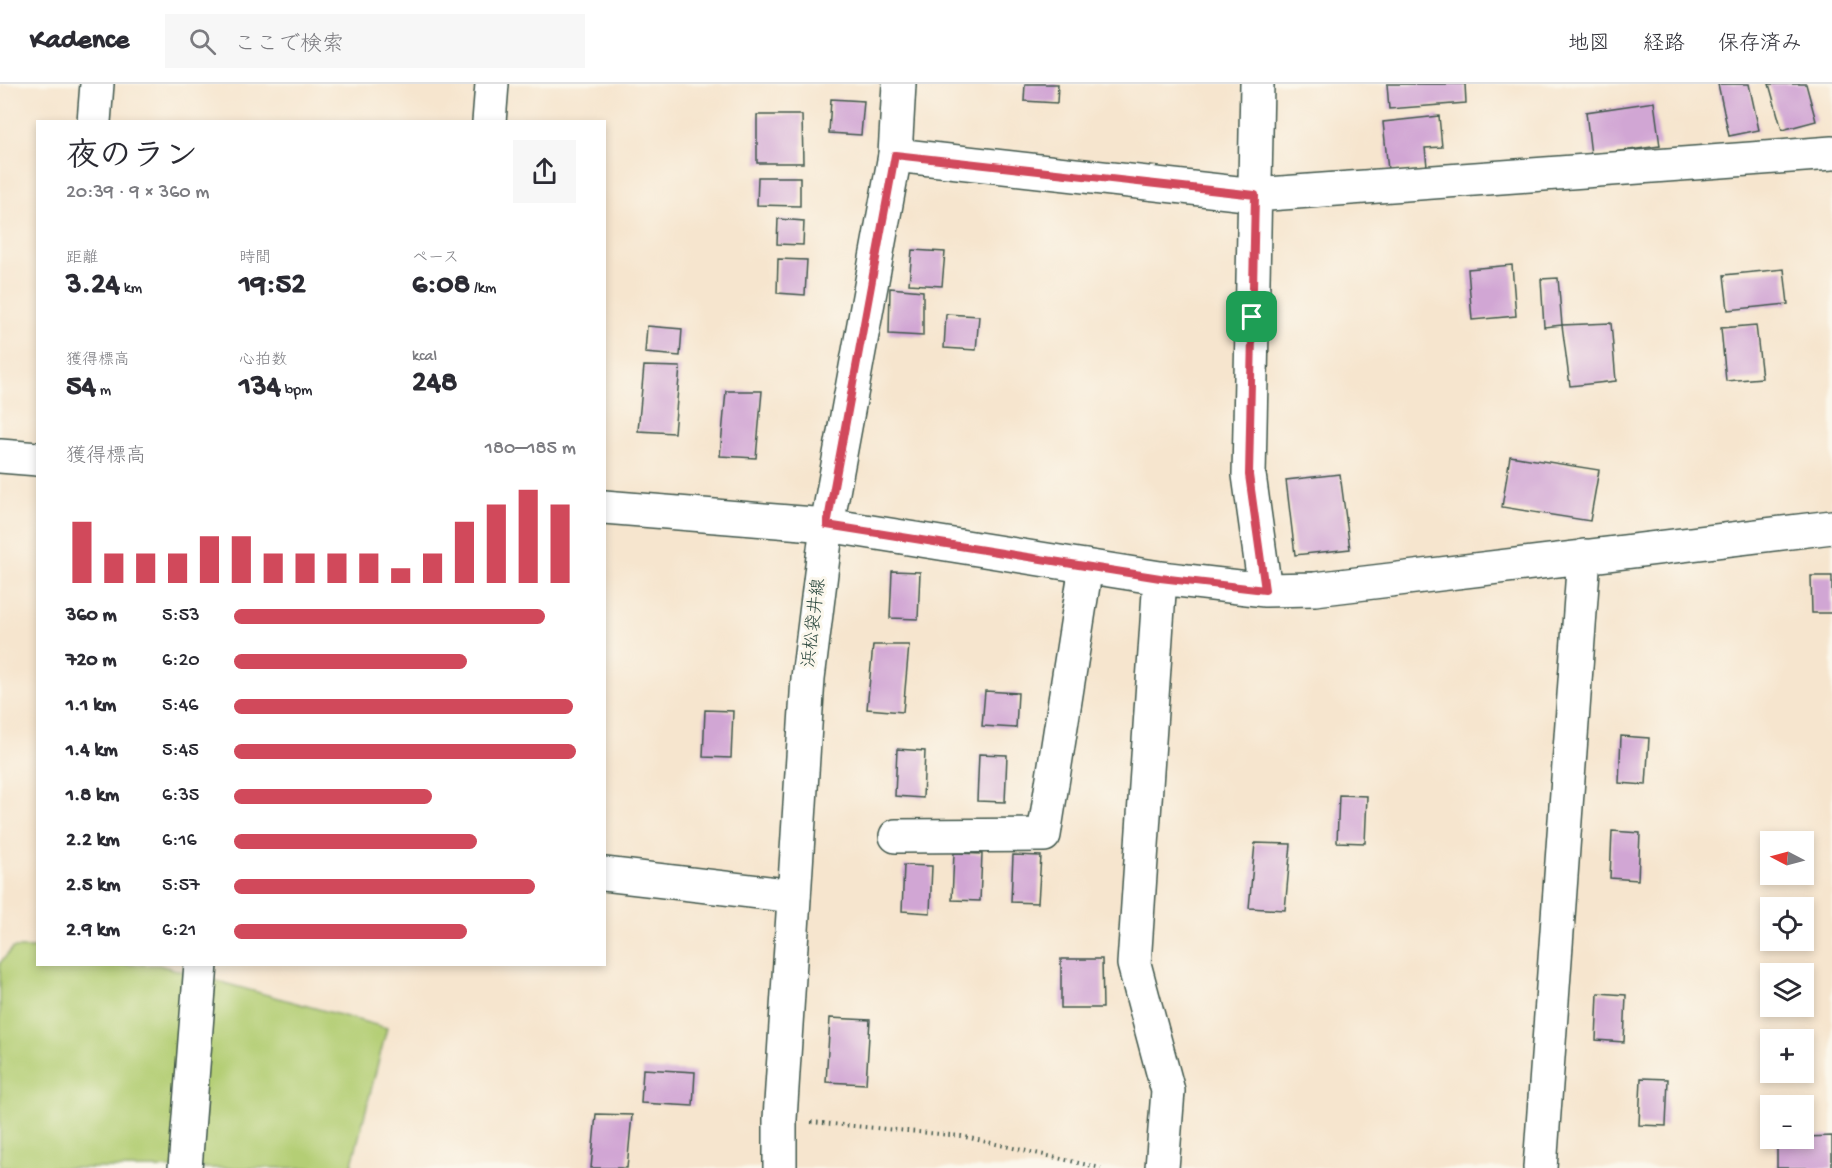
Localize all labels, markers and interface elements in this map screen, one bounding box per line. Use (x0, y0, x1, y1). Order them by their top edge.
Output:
search box (165, 14, 585, 68)
text: Kadence (30, 25, 129, 58)
icon: search (186, 25, 219, 58)
text: ここで検索 (234, 33, 344, 59)
text: 地図 (1568, 33, 1610, 58)
text: 経路 (1643, 33, 1685, 58)
text: 保存済み (1718, 33, 1802, 58)
text: 夜のラン (66, 140, 198, 178)
button: share (513, 140, 576, 203)
text: 20:39 · 9 × 360 m (66, 182, 210, 205)
text: 距離 (66, 250, 98, 269)
text: 時間 (239, 250, 271, 269)
text: ペース (412, 250, 459, 269)
text: 3.24 (66, 269, 120, 304)
text: 19:52 (239, 269, 306, 304)
text: 6:08 (412, 269, 470, 304)
text: km (120, 280, 142, 299)
text: /km (470, 280, 496, 299)
pin (1226, 291, 1277, 342)
icon: arrive (1235, 300, 1268, 333)
text: kcal (412, 348, 437, 367)
text: 獲得標高 (66, 352, 130, 371)
text: 心拍数 (239, 352, 287, 371)
text: 248 (412, 367, 457, 402)
text: 54 (66, 371, 96, 406)
text: 134 (239, 371, 281, 406)
text: m (96, 382, 111, 401)
text: bpm (281, 382, 312, 401)
text: 180–185 m (485, 438, 576, 461)
text: 獲得標高 (66, 446, 146, 469)
street label: 浜松袋井線 (798, 577, 831, 669)
text: 360 m (66, 605, 117, 628)
text: 5:53 (162, 605, 200, 628)
text: 720 m (66, 650, 117, 673)
text: 6:20 (162, 650, 200, 673)
text: 1.1 km (66, 695, 116, 718)
text: 5:46 (162, 695, 198, 718)
text: 1.4 km (66, 740, 118, 763)
text: 5:45 (162, 740, 199, 763)
text: 1.8 km (66, 785, 119, 808)
text: 6:35 (162, 785, 199, 808)
text: 2.2 km (66, 830, 120, 853)
text: 6:16 (162, 830, 197, 853)
north arrow (1760, 831, 1814, 885)
map controls (1760, 831, 1814, 1149)
text: 2.5 km (66, 875, 120, 898)
text: 5:57 (162, 875, 200, 898)
button: locate (1760, 897, 1814, 951)
text: 2.9 km (66, 920, 120, 943)
text: 6:21 (162, 920, 196, 943)
button: layers (1760, 963, 1814, 1017)
button: + (1760, 1029, 1814, 1083)
button: − (1760, 1095, 1814, 1149)

